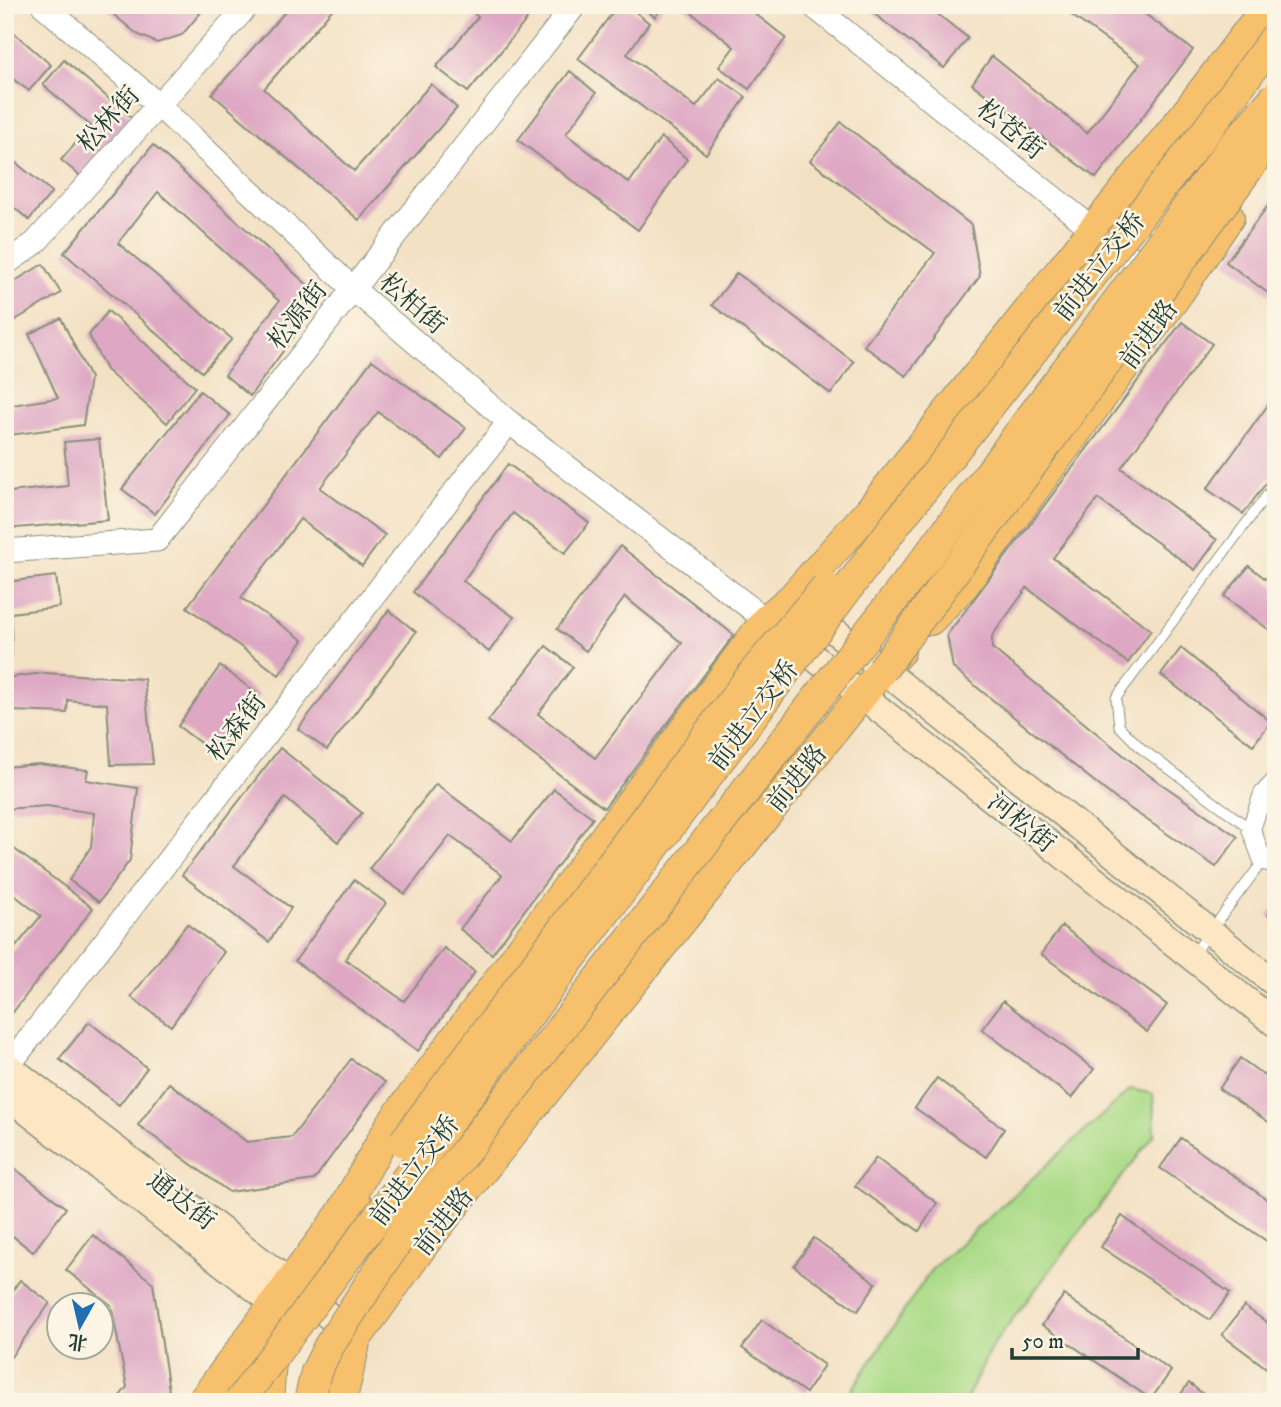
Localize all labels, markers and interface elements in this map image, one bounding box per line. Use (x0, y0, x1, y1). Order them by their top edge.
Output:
street label: 松林街 (71, 80, 147, 160)
street label: 松苍街 (969, 93, 1051, 168)
street label: 前进立交桥 (1047, 206, 1153, 328)
street label: 松柏街 (372, 266, 452, 342)
street label: 松源街 (261, 275, 335, 357)
street label: 前进路 (1113, 294, 1185, 376)
street label: 前进立交桥 (702, 654, 806, 778)
street label: 松森街 (200, 687, 274, 769)
street label: 前进路 (760, 738, 835, 820)
street label: 河松街 (980, 786, 1062, 861)
street label: 前进立交桥 (363, 1109, 467, 1233)
street label: 通达街 (140, 1164, 222, 1238)
street label: 前进路 (407, 1181, 481, 1263)
north arrow (46, 1292, 116, 1362)
scale bar (1012, 1316, 1138, 1360)
text: 北 (67, 1329, 89, 1354)
text: 50 m (1022, 1329, 1064, 1355)

